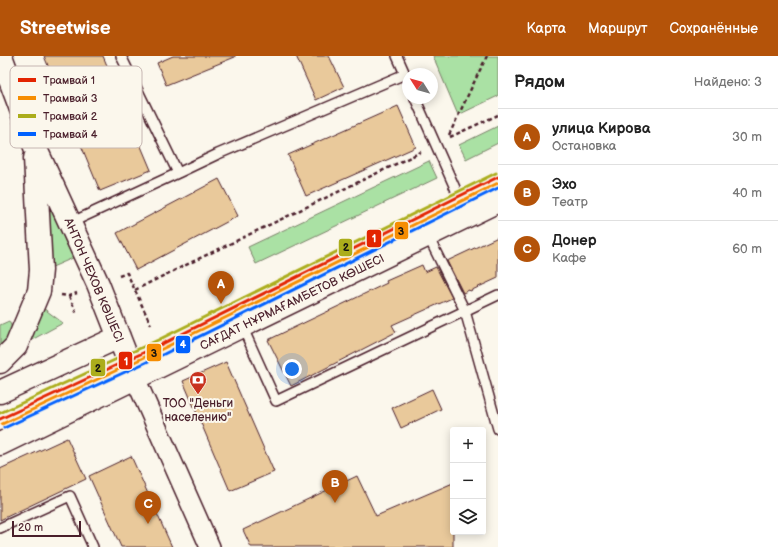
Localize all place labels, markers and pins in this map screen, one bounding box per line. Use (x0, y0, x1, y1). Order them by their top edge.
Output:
pin: A (208, 271, 234, 304)
bank icon: ТОО "Деньги населению" (188, 370, 208, 395)
place label: ТОО "Деньги населению" (163, 396, 233, 425)
pin: B (322, 470, 348, 503)
pin: C (135, 491, 161, 524)

